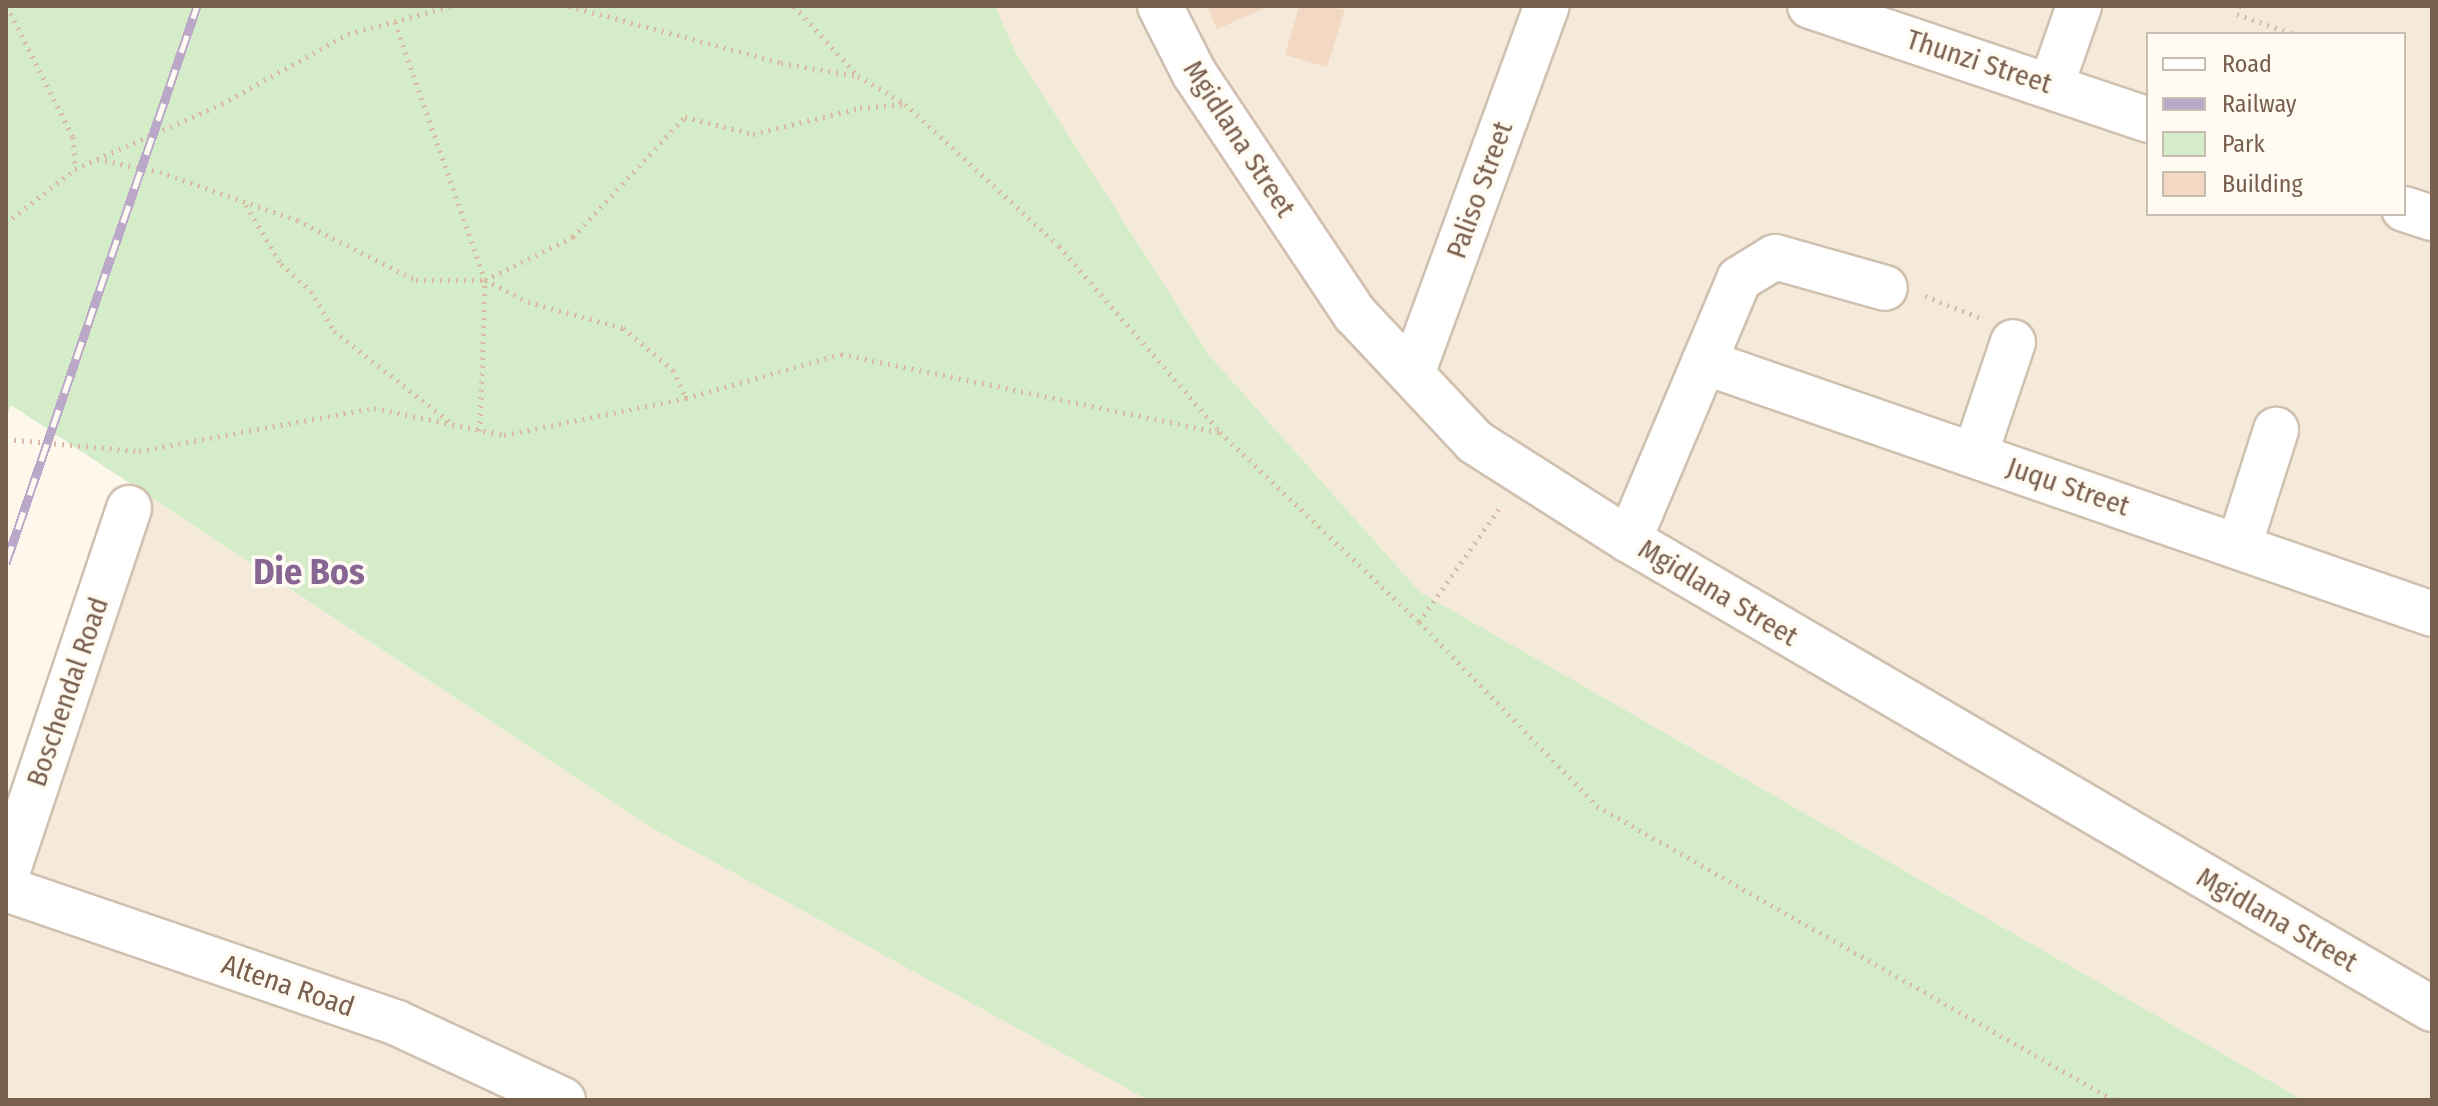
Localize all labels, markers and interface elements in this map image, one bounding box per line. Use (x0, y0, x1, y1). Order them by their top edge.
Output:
street label: Thunzi Street (1902, 23, 2056, 101)
legend (2146, 32, 2406, 216)
text: Road (2222, 50, 2272, 78)
street label: Mgidlana Street (1176, 54, 1302, 224)
text: Railway (2222, 90, 2297, 118)
street label: Paliso Street (1440, 117, 1520, 263)
text: Park (2222, 130, 2265, 158)
text: Building (2222, 170, 2303, 198)
street label: Juqu Street (2002, 450, 2134, 524)
street label: Mgidlana Street (1632, 532, 1804, 654)
district label: Die Bos (253, 551, 365, 595)
street label: Boschendal Road (20, 593, 116, 791)
street label: Mgidlana Street (2191, 860, 2363, 980)
street label: Altena Road (217, 948, 359, 1024)

